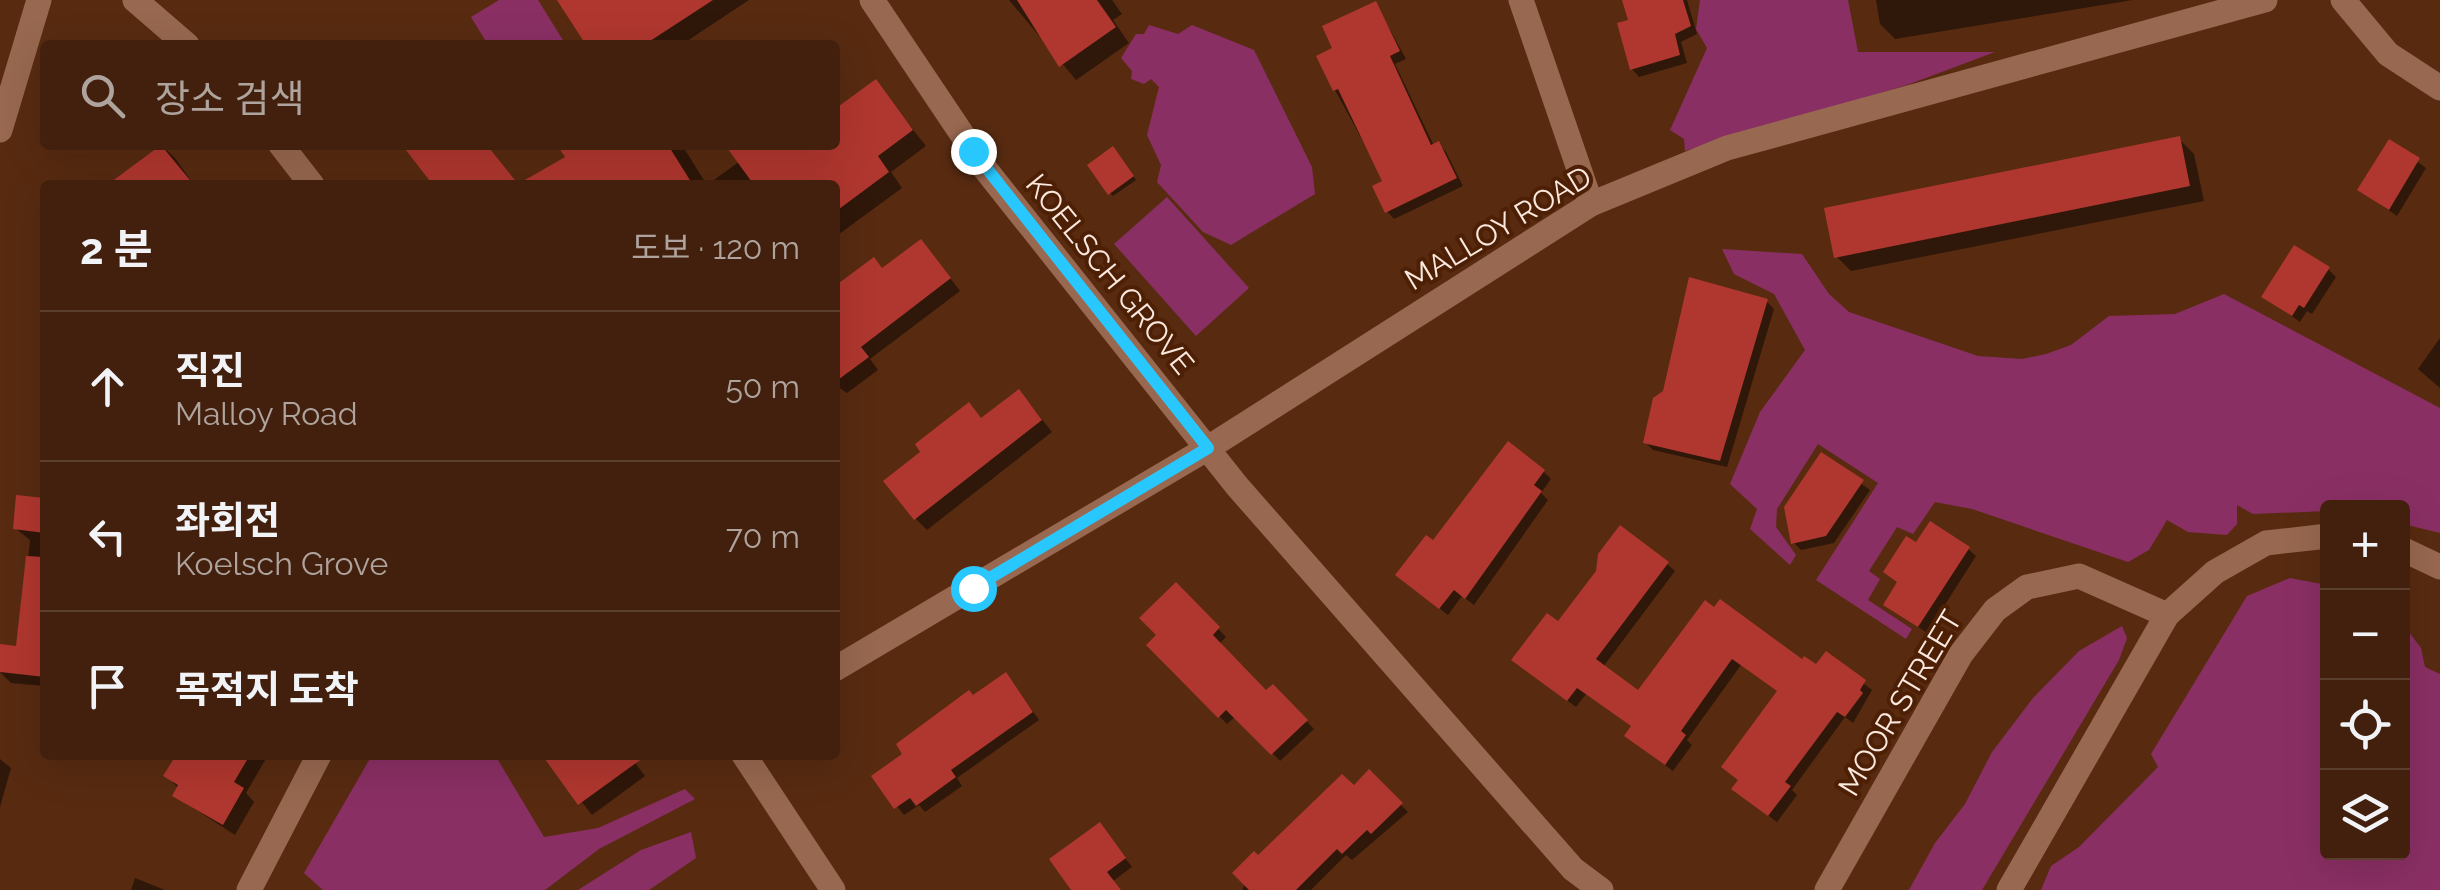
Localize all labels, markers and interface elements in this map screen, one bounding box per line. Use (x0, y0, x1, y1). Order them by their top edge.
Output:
search box (40, 40, 840, 150)
icon: search (75, 68, 130, 123)
text: 장소 검색 (155, 76, 305, 121)
route end (951, 129, 997, 175)
street label: MALLOY ROAD (1399, 159, 1597, 297)
street label: KOELSCH GROVE (1019, 167, 1201, 381)
text: 2 분 (80, 225, 152, 274)
text: 도보 · 120 m (631, 229, 800, 266)
text: 직진 (175, 348, 245, 393)
icon: ahead (80, 359, 135, 414)
text: 50 m (725, 368, 800, 405)
text: Malloy Road (175, 395, 358, 432)
text: 좌회전 (175, 498, 280, 543)
map controls (2320, 500, 2410, 860)
button: + (2320, 500, 2410, 590)
icon: left (80, 509, 135, 564)
text: 70 m (726, 518, 800, 555)
text: Koelsch Grove (175, 545, 388, 582)
route start (951, 566, 997, 612)
button: − (2320, 590, 2410, 680)
street label: MOOR STREET (1831, 604, 1969, 802)
icon: arrive (80, 659, 135, 714)
text: 목적지 도착 (175, 667, 359, 712)
button: locate (2320, 680, 2410, 770)
button: layers (2320, 770, 2410, 860)

